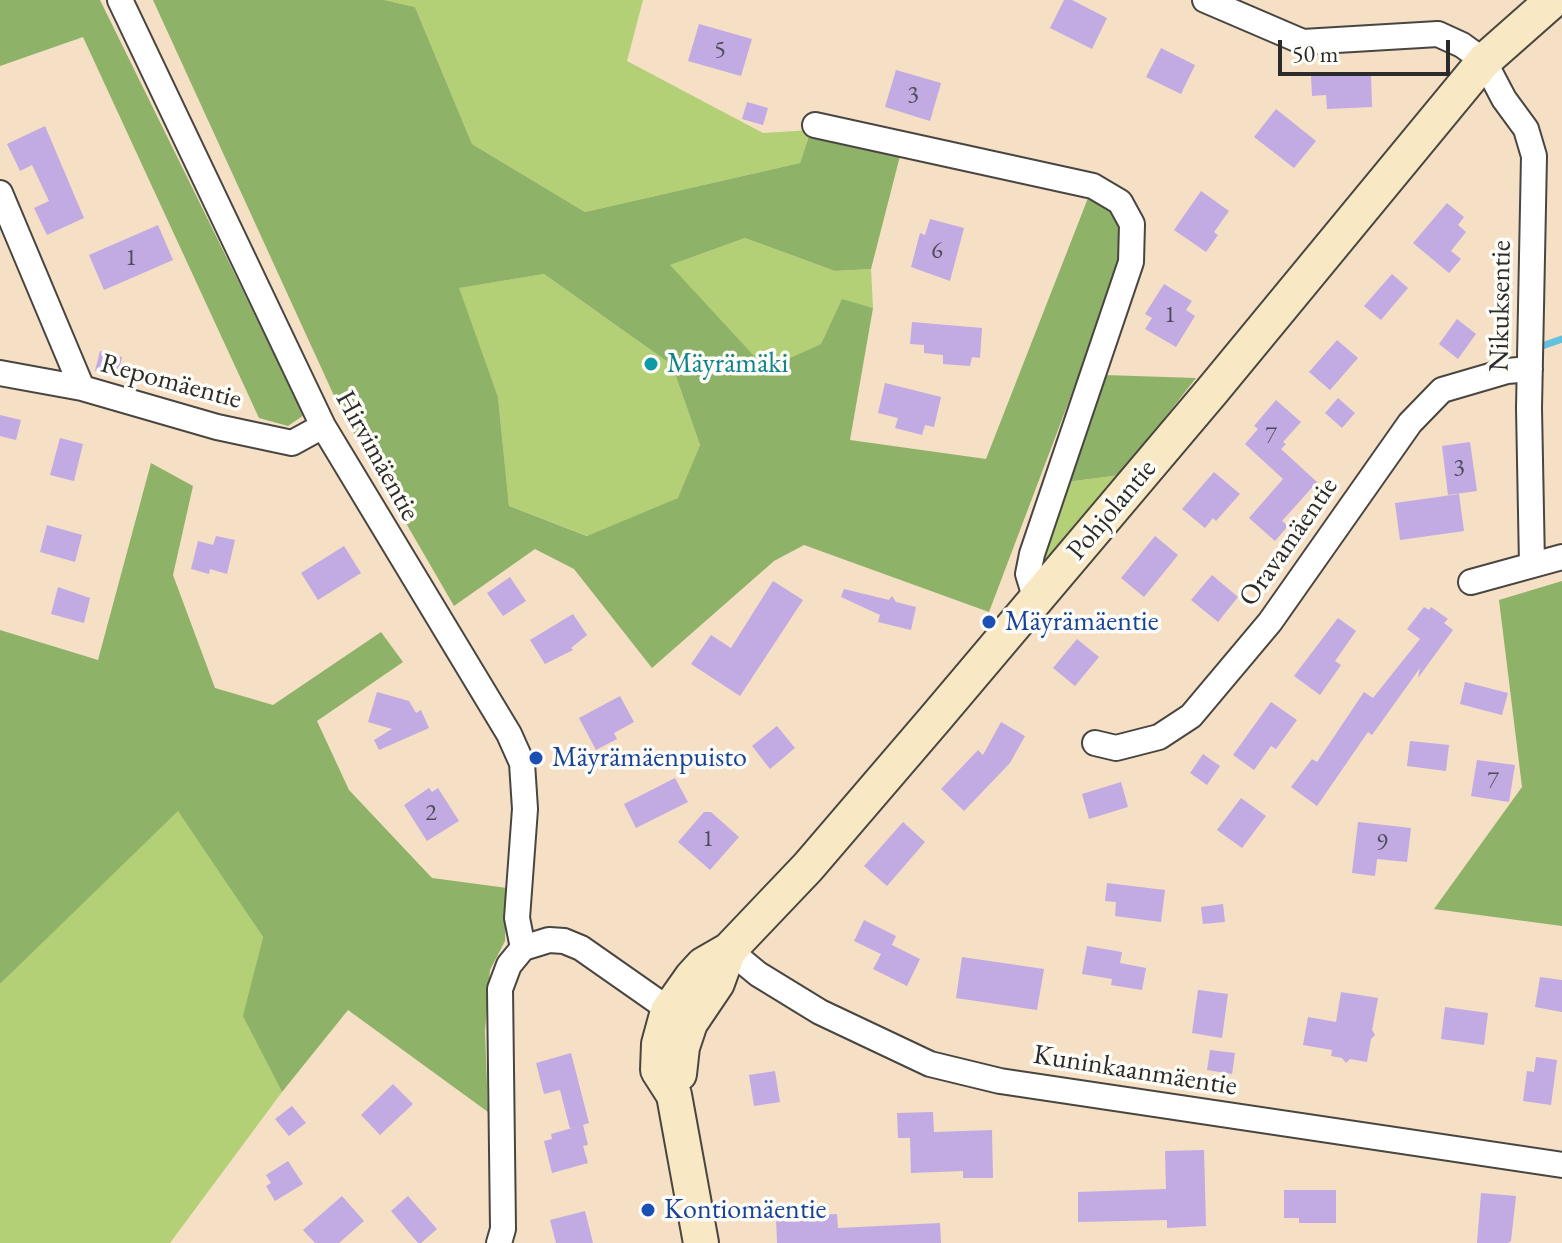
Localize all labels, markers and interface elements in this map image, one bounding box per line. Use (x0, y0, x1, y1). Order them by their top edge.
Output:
scale bar (1282, 24, 1454, 74)
house number: 5 (714, 36, 726, 64)
text: 50 m (1292, 38, 1339, 69)
house number: 3 (907, 81, 919, 109)
house number: 6 (931, 237, 943, 265)
street label: Nikuksentie (1483, 240, 1519, 372)
house number: 1 (125, 244, 137, 272)
house number: 1 (1164, 301, 1176, 329)
street label: Repomäentie (97, 347, 245, 417)
place label: Mäyrämäki (667, 347, 788, 381)
marker: Mäyrämäki (642, 355, 660, 373)
street label: Hirvimäentie (328, 385, 426, 527)
house number: 7 (1265, 422, 1277, 450)
street label: Pohjolantie (1060, 453, 1164, 567)
house number: 3 (1453, 454, 1465, 482)
street label: Oravamäentie (1232, 471, 1346, 613)
place label: Mäyrämäentie (1005, 605, 1159, 639)
marker: Mäyrämäentie (980, 613, 998, 631)
place label: Mäyrämäenpuisto (552, 741, 747, 775)
marker: Mäyrämäenpuisto (527, 749, 545, 767)
house number: 7 (1487, 767, 1499, 795)
house number: 2 (425, 799, 437, 827)
house number: 1 (702, 825, 714, 853)
house number: 9 (1376, 829, 1388, 857)
street label: Kuninkaanmäentie (1031, 1038, 1239, 1104)
place label: Kontiomäentie (664, 1193, 826, 1227)
marker: Kontiomäentie (639, 1201, 657, 1219)

